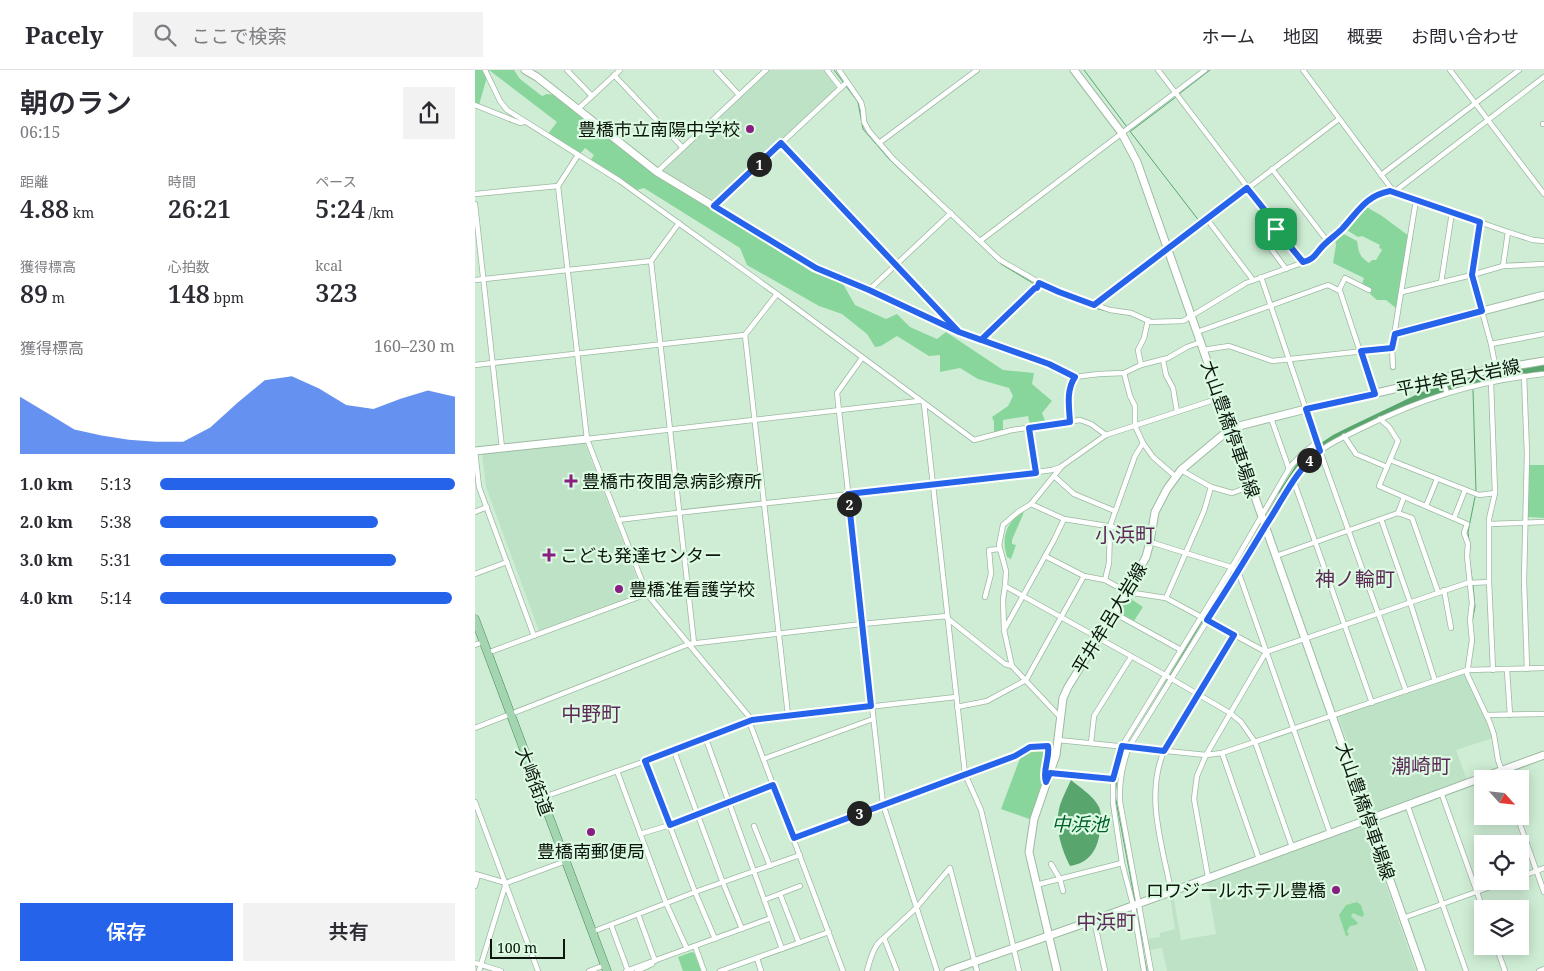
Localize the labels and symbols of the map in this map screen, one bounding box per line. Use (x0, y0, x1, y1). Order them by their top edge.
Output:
place label: 豊橋市立南陽中学校 (578, 117, 740, 141)
marker: 豊橋市立南陽中学校 (744, 123, 756, 135)
pin: 1 (747, 152, 771, 176)
pin (1255, 208, 1297, 250)
street label: 平井牟呂大岩線 (1394, 353, 1522, 401)
street label: 大山豊橋停車場線 (1196, 357, 1266, 501)
pin: 4 (1297, 448, 1321, 472)
place label: 豊橋市夜間急病診療所 (582, 469, 762, 493)
marker: 豊橋市夜間急病診療所 (564, 474, 578, 488)
pin: 2 (837, 492, 861, 516)
district label: 小浜町 (1095, 521, 1155, 548)
place label: こども発達センター (560, 543, 722, 567)
marker: こども発達センター (542, 548, 556, 562)
street label: 平井牟呂大岩線 (1066, 558, 1152, 678)
district label: 神ノ輪町 (1315, 565, 1395, 592)
place label: 豊橋准看護学校 (629, 577, 755, 601)
marker: 豊橋准看護学校 (613, 583, 625, 595)
district label: 中野町 (561, 700, 621, 727)
street label: 大山豊橋停車場線 (1331, 739, 1401, 883)
street label: 大崎街道 (511, 743, 559, 819)
district label: 潮崎町 (1391, 752, 1451, 779)
north arrow (1474, 770, 1529, 825)
pin: 3 (847, 800, 871, 826)
water label: 中浜池 (1051, 811, 1110, 837)
marker: 豊橋南郵便局 (585, 826, 597, 838)
place label: 豊橋南郵便局 (537, 839, 645, 863)
place label: ロワジールホテル豊橋 (1146, 878, 1326, 902)
marker: ロワジールホテル豊橋 (1330, 884, 1342, 896)
district label: 中浜町 (1076, 908, 1136, 935)
scale bar (490, 936, 565, 959)

